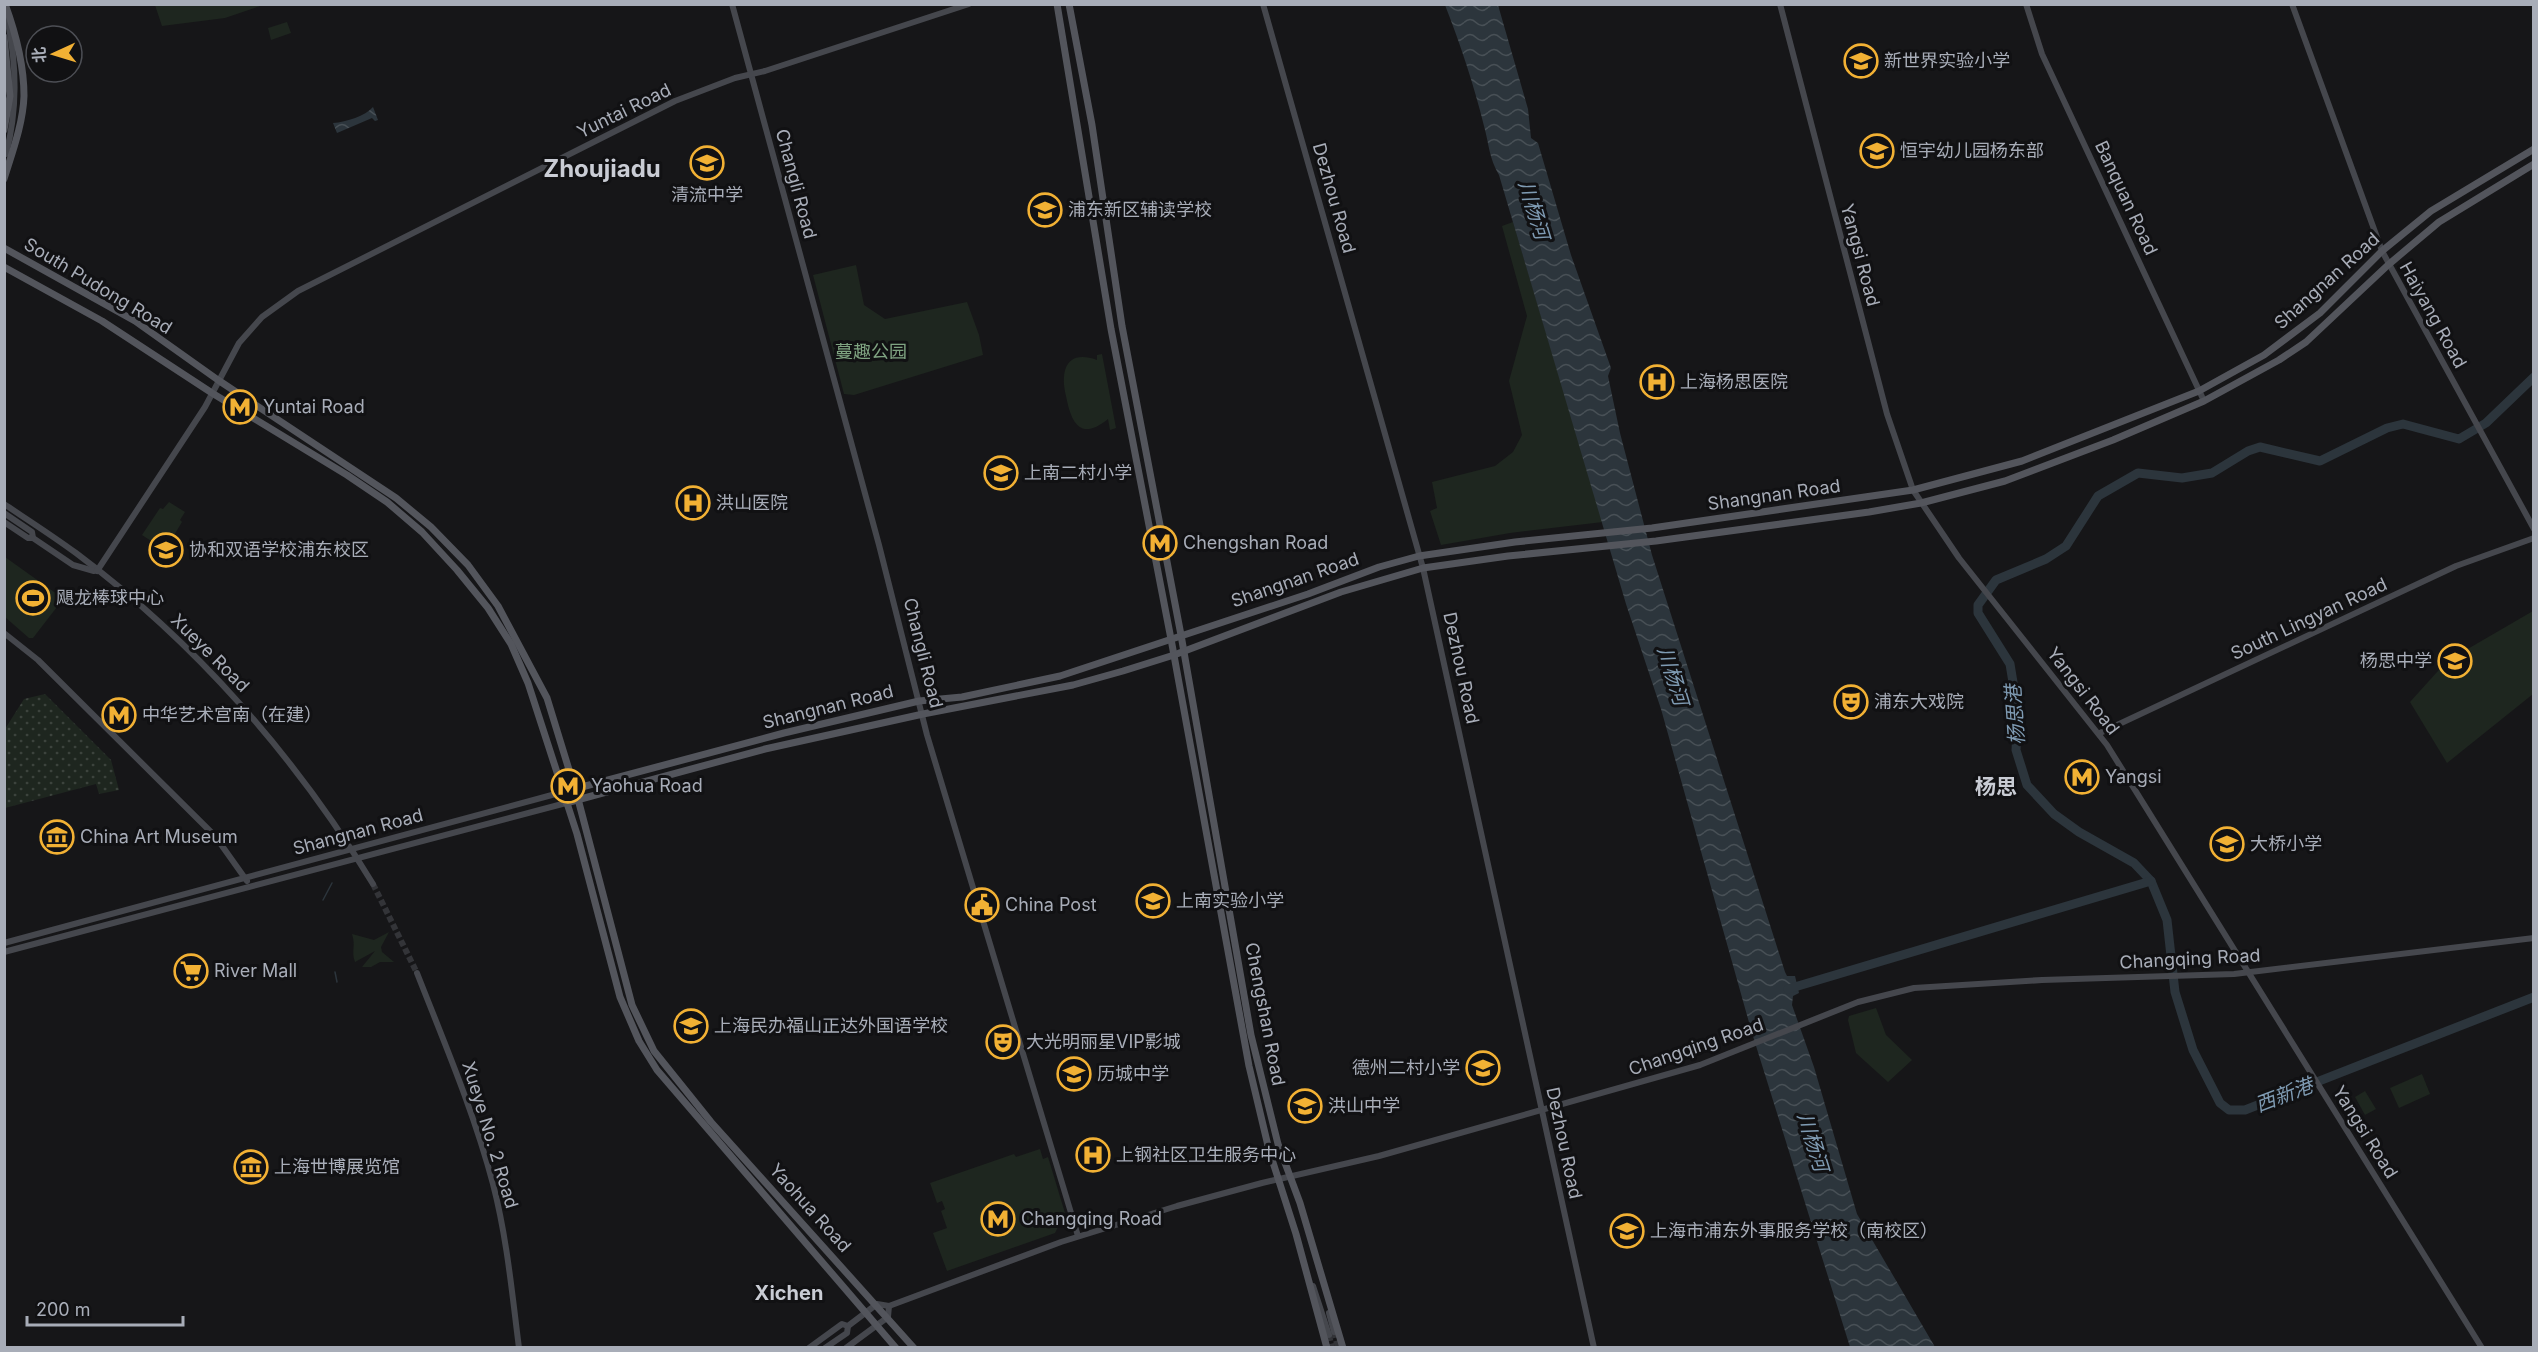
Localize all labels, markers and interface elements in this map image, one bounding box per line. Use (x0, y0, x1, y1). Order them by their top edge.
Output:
north arrow (24, 24, 84, 84)
school or university icon: 新世界实验小学 (1843, 43, 1879, 79)
text: 北 (29, 46, 50, 64)
place label: 新世界实验小学 (1884, 50, 2010, 71)
street label: Yuntai Road (573, 79, 674, 142)
street label: Changli Road (772, 127, 821, 241)
school or university icon: 恒宇幼儿园杨东部 (1859, 133, 1895, 169)
street label: Banquan Road (2091, 137, 2162, 258)
street label: Dezhou Road (1309, 140, 1360, 255)
place label: 恒宇幼儿园杨东部 (1900, 140, 2044, 161)
school or university icon: 清流中学 (689, 145, 725, 181)
district label: Zhoujiadu (543, 154, 661, 183)
water label: 川杨河 (1514, 178, 1555, 246)
place label: 清流中学 (671, 184, 743, 205)
school or university icon: 浦东新区辅读学校 (1027, 192, 1063, 228)
place label: 浦东新区辅读学校 (1068, 199, 1212, 220)
street label: Yangsi Road (1837, 201, 1884, 308)
street label: Shangnan Road (2270, 228, 2383, 333)
street label: South Pudong Road (21, 233, 176, 338)
street label: Haiyang Road (2396, 258, 2471, 372)
park label: 蔓趣公园 (835, 341, 907, 362)
hospital icon: 上海杨思医院 (1639, 364, 1675, 400)
place label: 上海杨思医院 (1680, 371, 1788, 392)
metro station icon: Yuntai Road (222, 389, 258, 425)
place label: Yuntai Road (263, 396, 365, 417)
school or university icon: 上南二村小学 (983, 455, 1019, 491)
place label: 上南二村小学 (1024, 462, 1132, 483)
street label: Shangnan Road (1706, 475, 1842, 514)
hospital icon: 洪山医院 (675, 485, 711, 521)
place label: 洪山医院 (716, 492, 788, 513)
metro station icon: Chengshan Road (1142, 525, 1178, 561)
school or university icon: 协和双语学校浦东校区 (148, 532, 184, 568)
place label: Chengshan Road (1183, 532, 1328, 553)
place label: 协和双语学校浦东校区 (189, 539, 369, 560)
street label: Shangnan Road (1228, 548, 1362, 611)
street label: South Lingyan Road (2227, 573, 2390, 664)
sports icon: 飓龙棒球中心 (15, 580, 51, 616)
place label: 飓龙棒球中心 (56, 587, 164, 608)
street label: Changli Road (900, 596, 947, 710)
street label: Xueye Road (167, 609, 254, 696)
street label: Dezhou Road (1439, 610, 1484, 726)
street label: Yangsi Road (2043, 643, 2124, 739)
school or university icon: 杨思中学 (2437, 643, 2473, 679)
water label: 川杨河 (1653, 644, 1694, 712)
place label: 杨思中学 (2360, 650, 2432, 671)
street label: Shangnan Road (760, 680, 895, 733)
water label: 杨思港 (2001, 681, 2029, 746)
theatre icon: 浦东大戏院 (1833, 684, 1869, 720)
place label: 浦东大戏院 (1874, 691, 1964, 712)
metro station icon: 中华艺术宫南（在建） (101, 697, 137, 733)
place label: 中华艺术宫南（在建） (142, 704, 322, 725)
metro station icon: Yangsi (2064, 759, 2100, 795)
place label: Yangsi (2105, 766, 2162, 787)
metro station icon: Yaohua Road (550, 768, 586, 804)
district label: 杨思 (1975, 774, 2017, 799)
place label: Yaohua Road (591, 775, 703, 796)
street label: Shangnan Road (291, 804, 425, 859)
museum icon: China Art Museum (39, 819, 75, 855)
place label: China Art Museum (80, 826, 238, 847)
school or university icon: 大桥小学 (2209, 826, 2245, 862)
place label: 大桥小学 (2250, 833, 2322, 854)
school or university icon: 上南实验小学 (1135, 883, 1171, 919)
public building icon: China Post (964, 887, 1000, 923)
place label: 上南实验小学 (1176, 890, 1284, 911)
place label: China Post (1005, 894, 1097, 915)
street label: Chengshan Road (1241, 941, 1290, 1087)
street label: Changqing Road (2119, 944, 2261, 973)
supermarket icon: River Mall (173, 953, 209, 989)
place label: River Mall (214, 960, 297, 981)
school or university icon: 上海民办福山正达外国语学校 (673, 1008, 709, 1044)
street label: Changqing Road (1626, 1014, 1766, 1079)
place label: 上海民办福山正达外国语学校 (714, 1015, 948, 1036)
theatre icon: 大光明丽星VIP影城 (985, 1024, 1021, 1060)
place label: 大光明丽星VIP影城 (1026, 1031, 1181, 1052)
school or university icon: 德州二村小学 (1465, 1050, 1501, 1086)
school or university icon: 历城中学 (1056, 1056, 1092, 1092)
place label: 德州二村小学 (1352, 1057, 1460, 1078)
street label: Xueye No. 2 Road (458, 1059, 523, 1211)
place label: 历城中学 (1097, 1063, 1169, 1084)
water label: 西新港 (2252, 1072, 2319, 1117)
street label: Yangsi Road (2329, 1082, 2402, 1182)
street label: Dezhou Road (1542, 1085, 1587, 1201)
school or university icon: 洪山中学 (1287, 1088, 1323, 1124)
place label: 洪山中学 (1328, 1095, 1400, 1116)
water label: 川杨河 (1793, 1110, 1834, 1178)
hospital icon: 上钢社区卫生服务中心 (1075, 1137, 1111, 1173)
place label: 上钢社区卫生服务中心 (1116, 1144, 1296, 1165)
museum icon: 上海世博展览馆 (233, 1149, 269, 1185)
place label: 上海世博展览馆 (274, 1156, 400, 1177)
street label: Yaohua Road (765, 1159, 856, 1256)
metro station icon: Changqing Road (980, 1201, 1016, 1237)
place label: Changqing Road (1021, 1208, 1162, 1229)
school or university icon: 上海市浦东外事服务学校（南校区） (1609, 1213, 1645, 1249)
place label: 上海市浦东外事服务学校（南校区） (1650, 1220, 1938, 1241)
district label: Xichen (755, 1281, 823, 1305)
scale bar (27, 1289, 183, 1327)
text: 200 m (36, 1299, 91, 1320)

